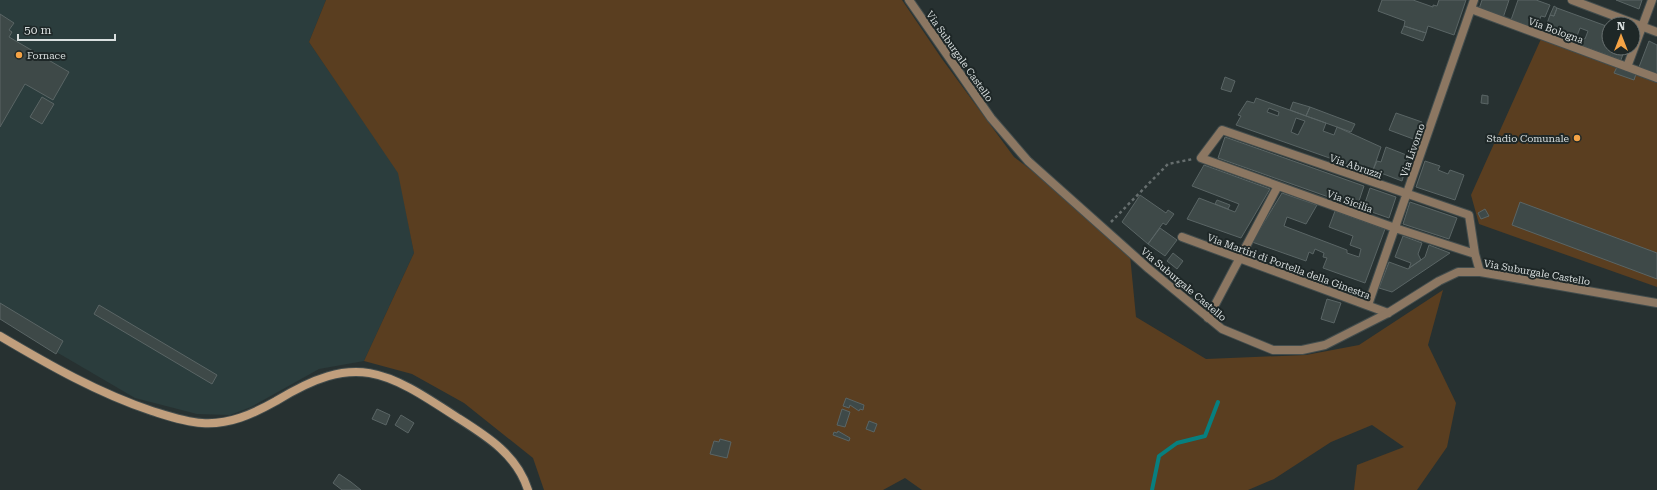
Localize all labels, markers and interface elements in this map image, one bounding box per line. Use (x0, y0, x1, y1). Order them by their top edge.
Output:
street label: Via Suburgale Castello (924, 9, 995, 104)
street label: Via Bologna (1527, 15, 1585, 46)
scale bar (18, 16, 115, 42)
north arrow (1601, 16, 1641, 56)
text: N (1617, 20, 1626, 33)
text: 50 m (24, 23, 51, 37)
marker: Fornace (14, 50, 24, 60)
place label: Fornace (27, 50, 66, 61)
street label: Via Livorno (1398, 122, 1427, 178)
place label: Stadio Comunale (1486, 133, 1569, 144)
marker: Stadio Comunale (1572, 133, 1582, 143)
street label: Via Abruzzi (1328, 152, 1383, 181)
street label: Via Sicilia (1325, 188, 1375, 215)
street label: Via Martiri di Portella della Ginestra (1206, 232, 1372, 301)
street label: Via Suburgale Castello (1139, 245, 1229, 323)
street label: Via Suburgale Castello (1483, 258, 1591, 287)

